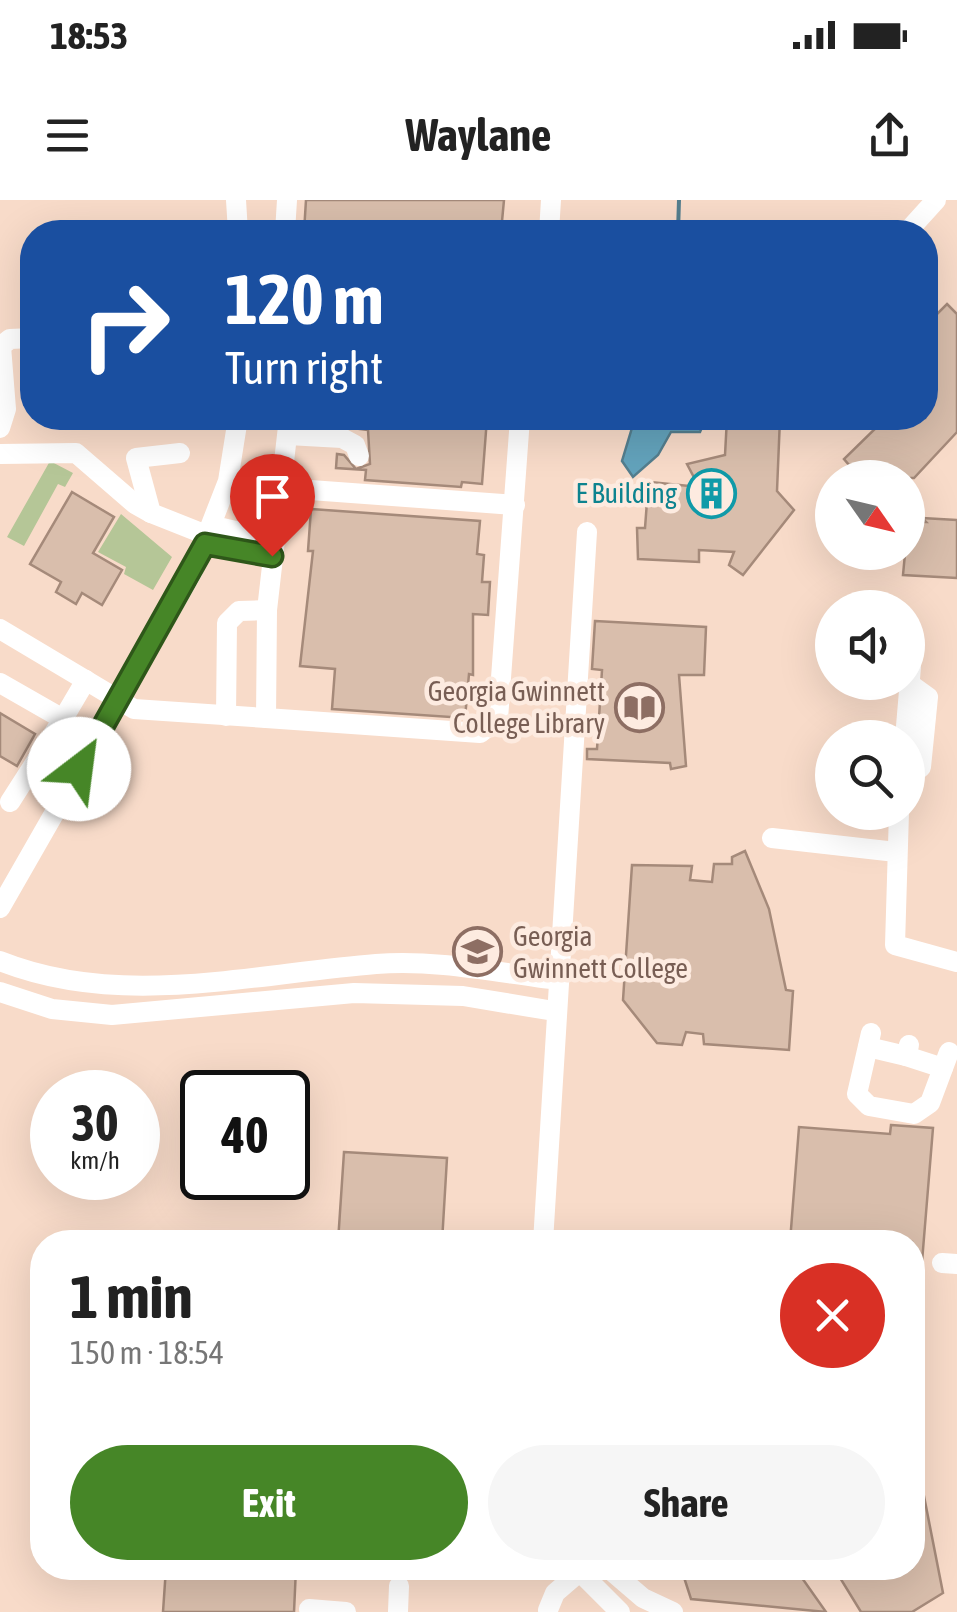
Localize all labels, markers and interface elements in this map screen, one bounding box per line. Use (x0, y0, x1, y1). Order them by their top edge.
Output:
text: 18:53 (50, 14, 128, 57)
icon: menu (40, 108, 95, 163)
icon: share (862, 108, 917, 163)
text: Waylane (406, 109, 551, 161)
text: 120 m (225, 259, 384, 339)
icon: right (60, 260, 190, 390)
text: Turn right (225, 342, 383, 394)
pin (230, 454, 315, 557)
north arrow (815, 460, 925, 570)
map controls (815, 460, 925, 830)
building icon: E Building (686, 467, 738, 519)
icon: arrive (245, 469, 300, 524)
place label: E Building (576, 477, 677, 509)
button: sound (815, 590, 925, 700)
place label: Georgia Gwinnett College Library (428, 675, 605, 739)
library icon: Georgia Gwinnett College Library (614, 681, 666, 733)
position arrow (27, 717, 131, 821)
button: search (815, 720, 925, 830)
place label: Georgia Gwinnett College (513, 920, 688, 984)
school or university icon: Georgia Gwinnett College (452, 926, 504, 978)
speed limit sign: 40 (180, 1070, 310, 1200)
text: 30 (71, 1094, 118, 1152)
text: km/h (70, 1146, 120, 1174)
text: 1 min (70, 1262, 193, 1331)
button: close (780, 1263, 885, 1368)
text: 150 m · 18:54 (70, 1334, 224, 1371)
button: Exit (70, 1445, 468, 1560)
button: Share (488, 1445, 885, 1560)

